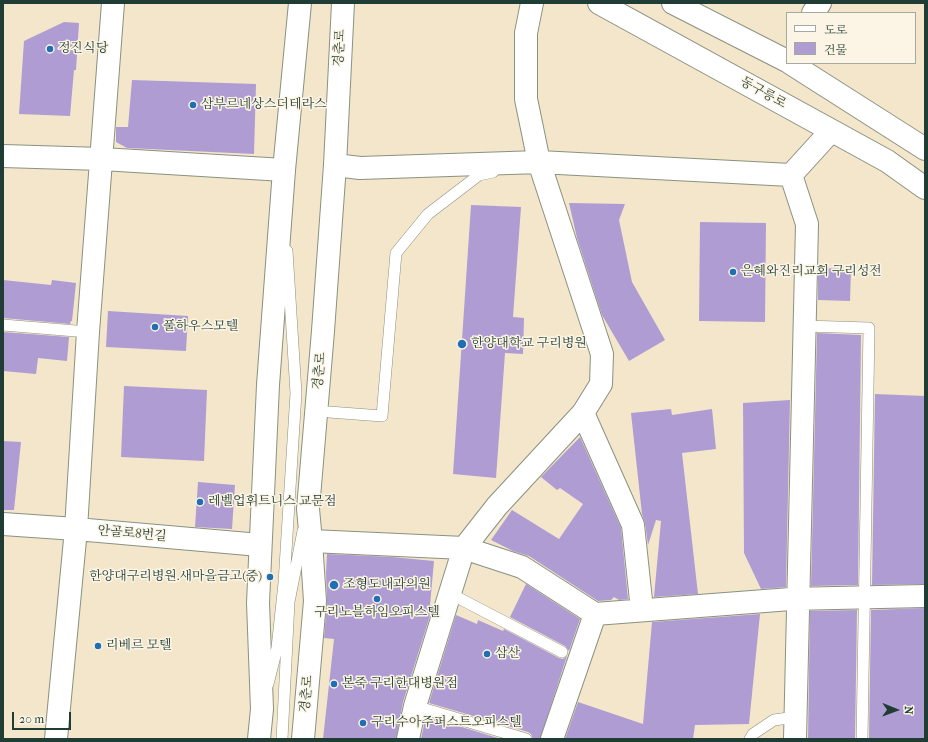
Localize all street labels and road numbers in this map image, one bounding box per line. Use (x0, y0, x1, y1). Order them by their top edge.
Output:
street label: 경춘로 (331, 29, 349, 67)
street label: 동구릉로 (737, 74, 789, 112)
street label: 경춘로 (311, 352, 329, 390)
street label: 안골로8번길 (97, 523, 167, 545)
street label: 경춘로 (298, 675, 316, 713)

